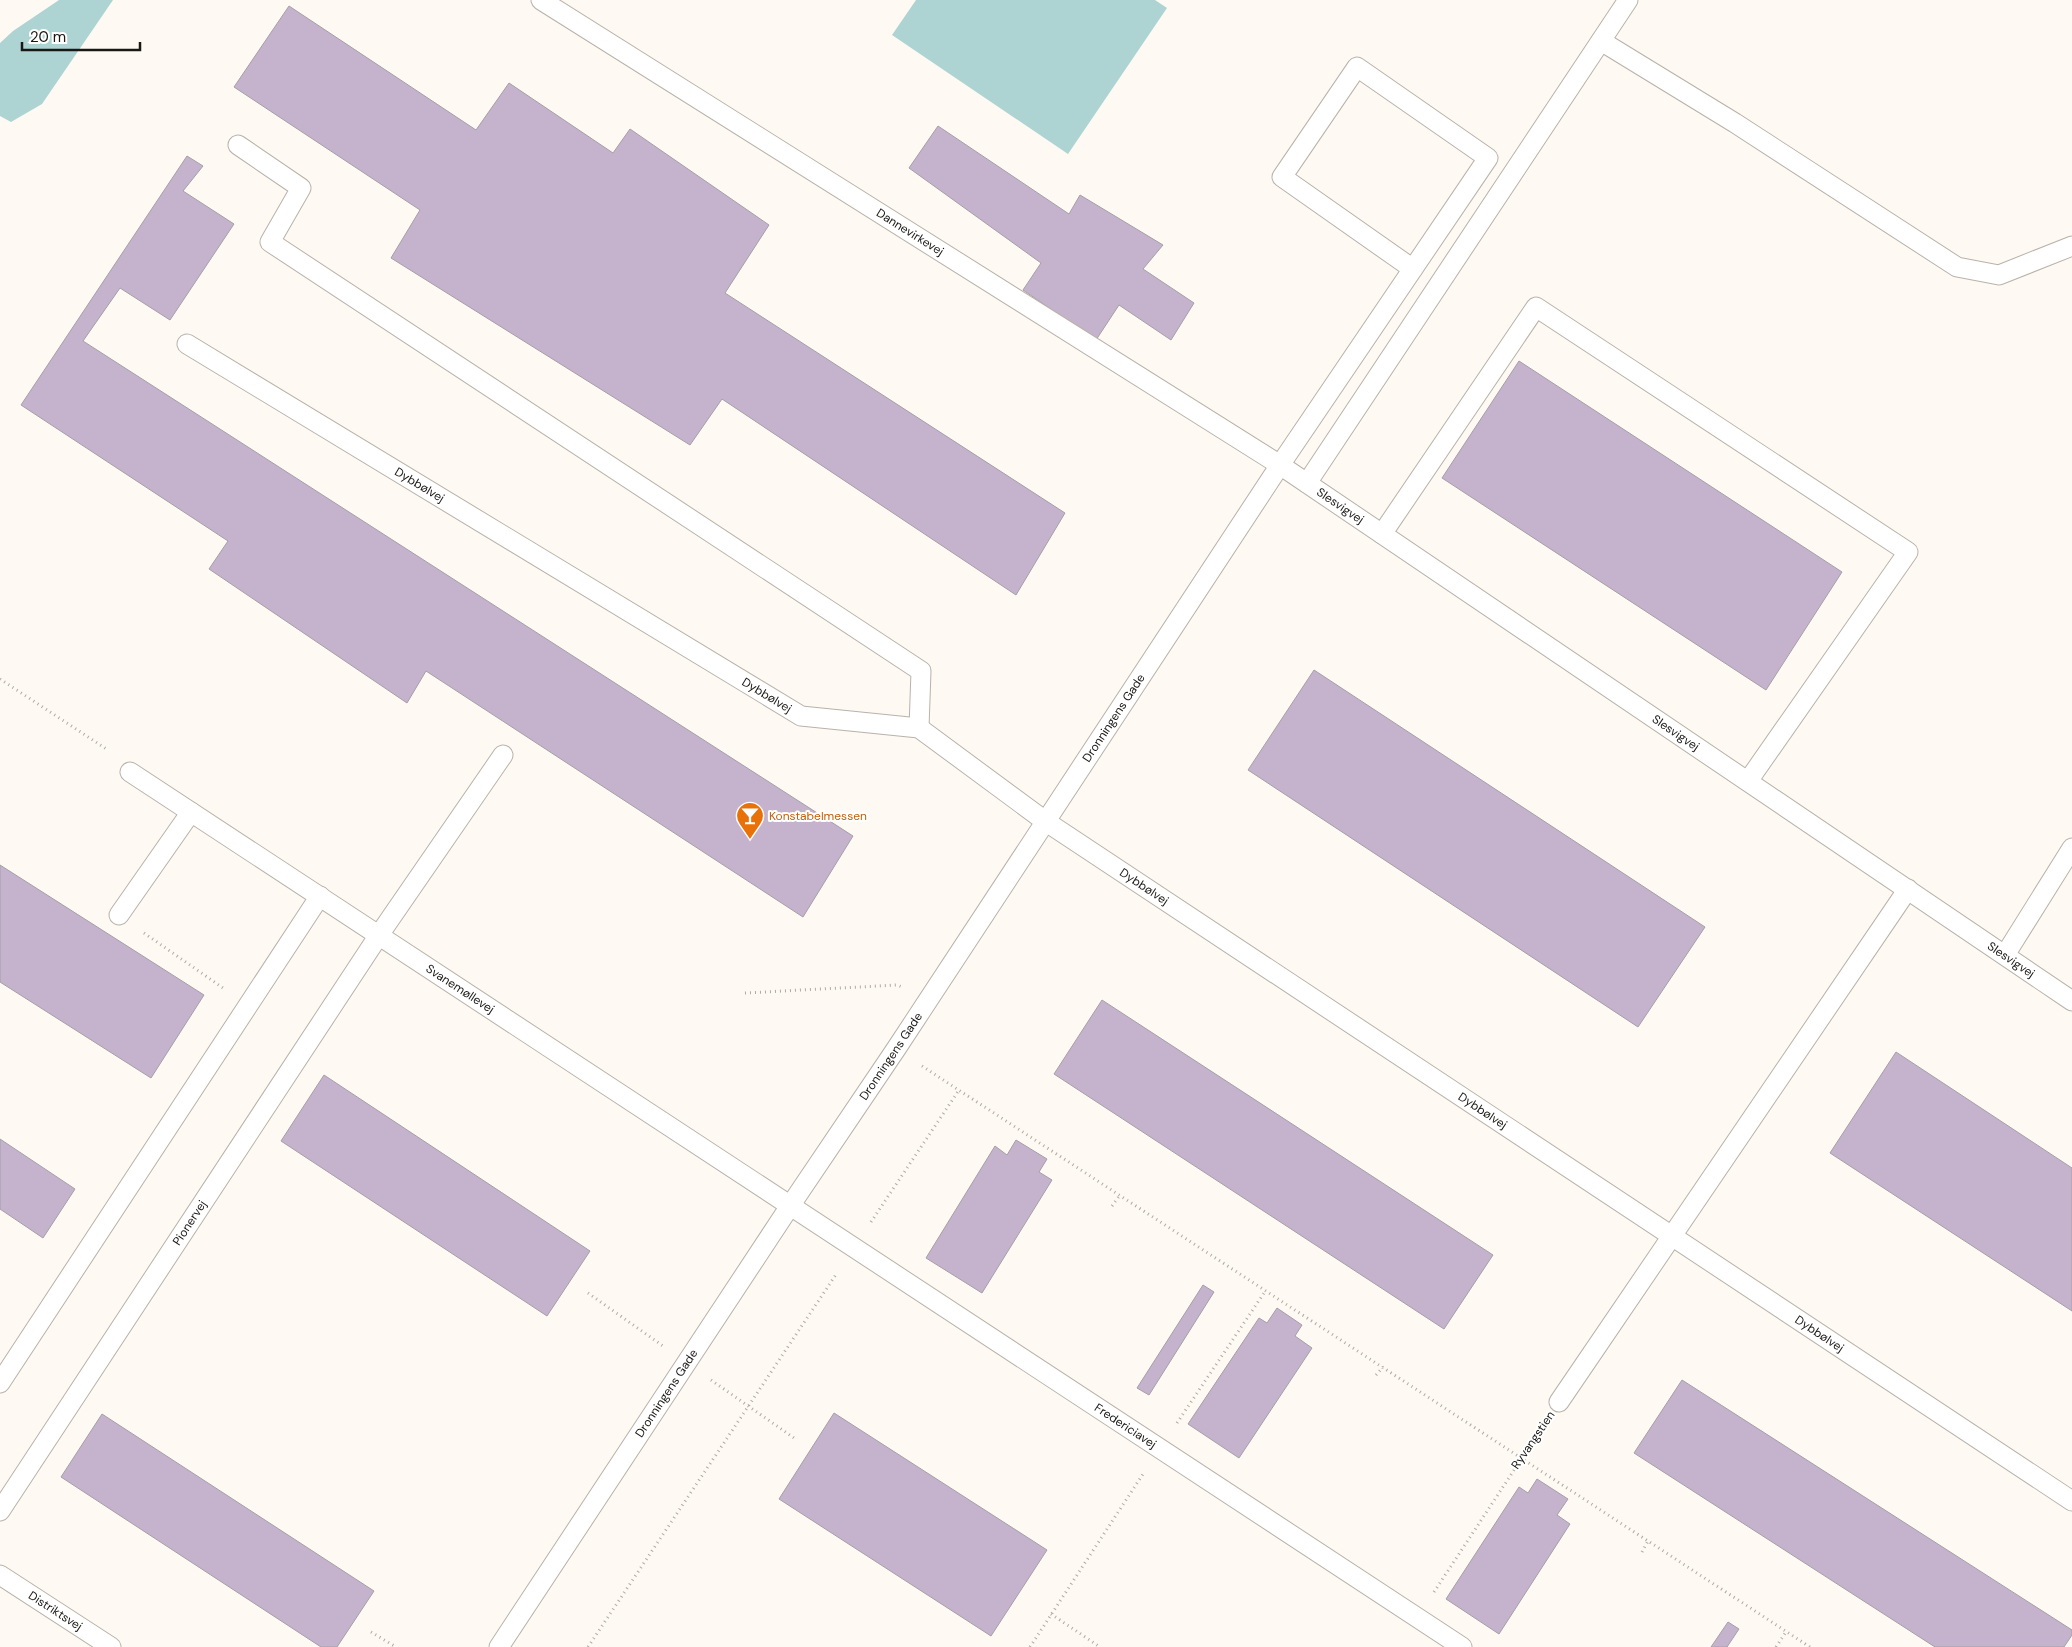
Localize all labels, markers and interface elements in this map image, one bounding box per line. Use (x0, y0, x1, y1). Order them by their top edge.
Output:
scale bar (22, 20, 140, 52)
text: 20 m (30, 27, 66, 47)
street label: Dannevirkevej (873, 205, 947, 259)
street label: Dybbølvej (392, 464, 448, 506)
street label: Slesvigvej (1314, 484, 1367, 528)
street label: Dronningens Gade (1079, 671, 1149, 765)
street label: Dybbølvej (739, 674, 795, 717)
street label: Slesvigvej (1649, 711, 1703, 755)
bar icon: Konstabelmessen (735, 801, 765, 840)
place label: Konstabelmessen (769, 808, 867, 824)
street label: Dybbølvej (1117, 865, 1172, 909)
street label: Slesvigvej (1984, 938, 2038, 982)
street label: Svanemøllevej (423, 961, 498, 1017)
street label: Dronningens Gade (856, 1009, 926, 1103)
street label: Dybbølvej (1455, 1089, 1510, 1133)
street label: Pionervej (169, 1197, 210, 1248)
street label: Dybbølvej (1792, 1312, 1847, 1356)
street label: Dronningens Gade (632, 1346, 701, 1440)
street label: Fredericiavej (1091, 1400, 1160, 1452)
street label: Ryvangstien (1508, 1408, 1558, 1472)
street label: Distriktsvej (25, 1588, 85, 1634)

